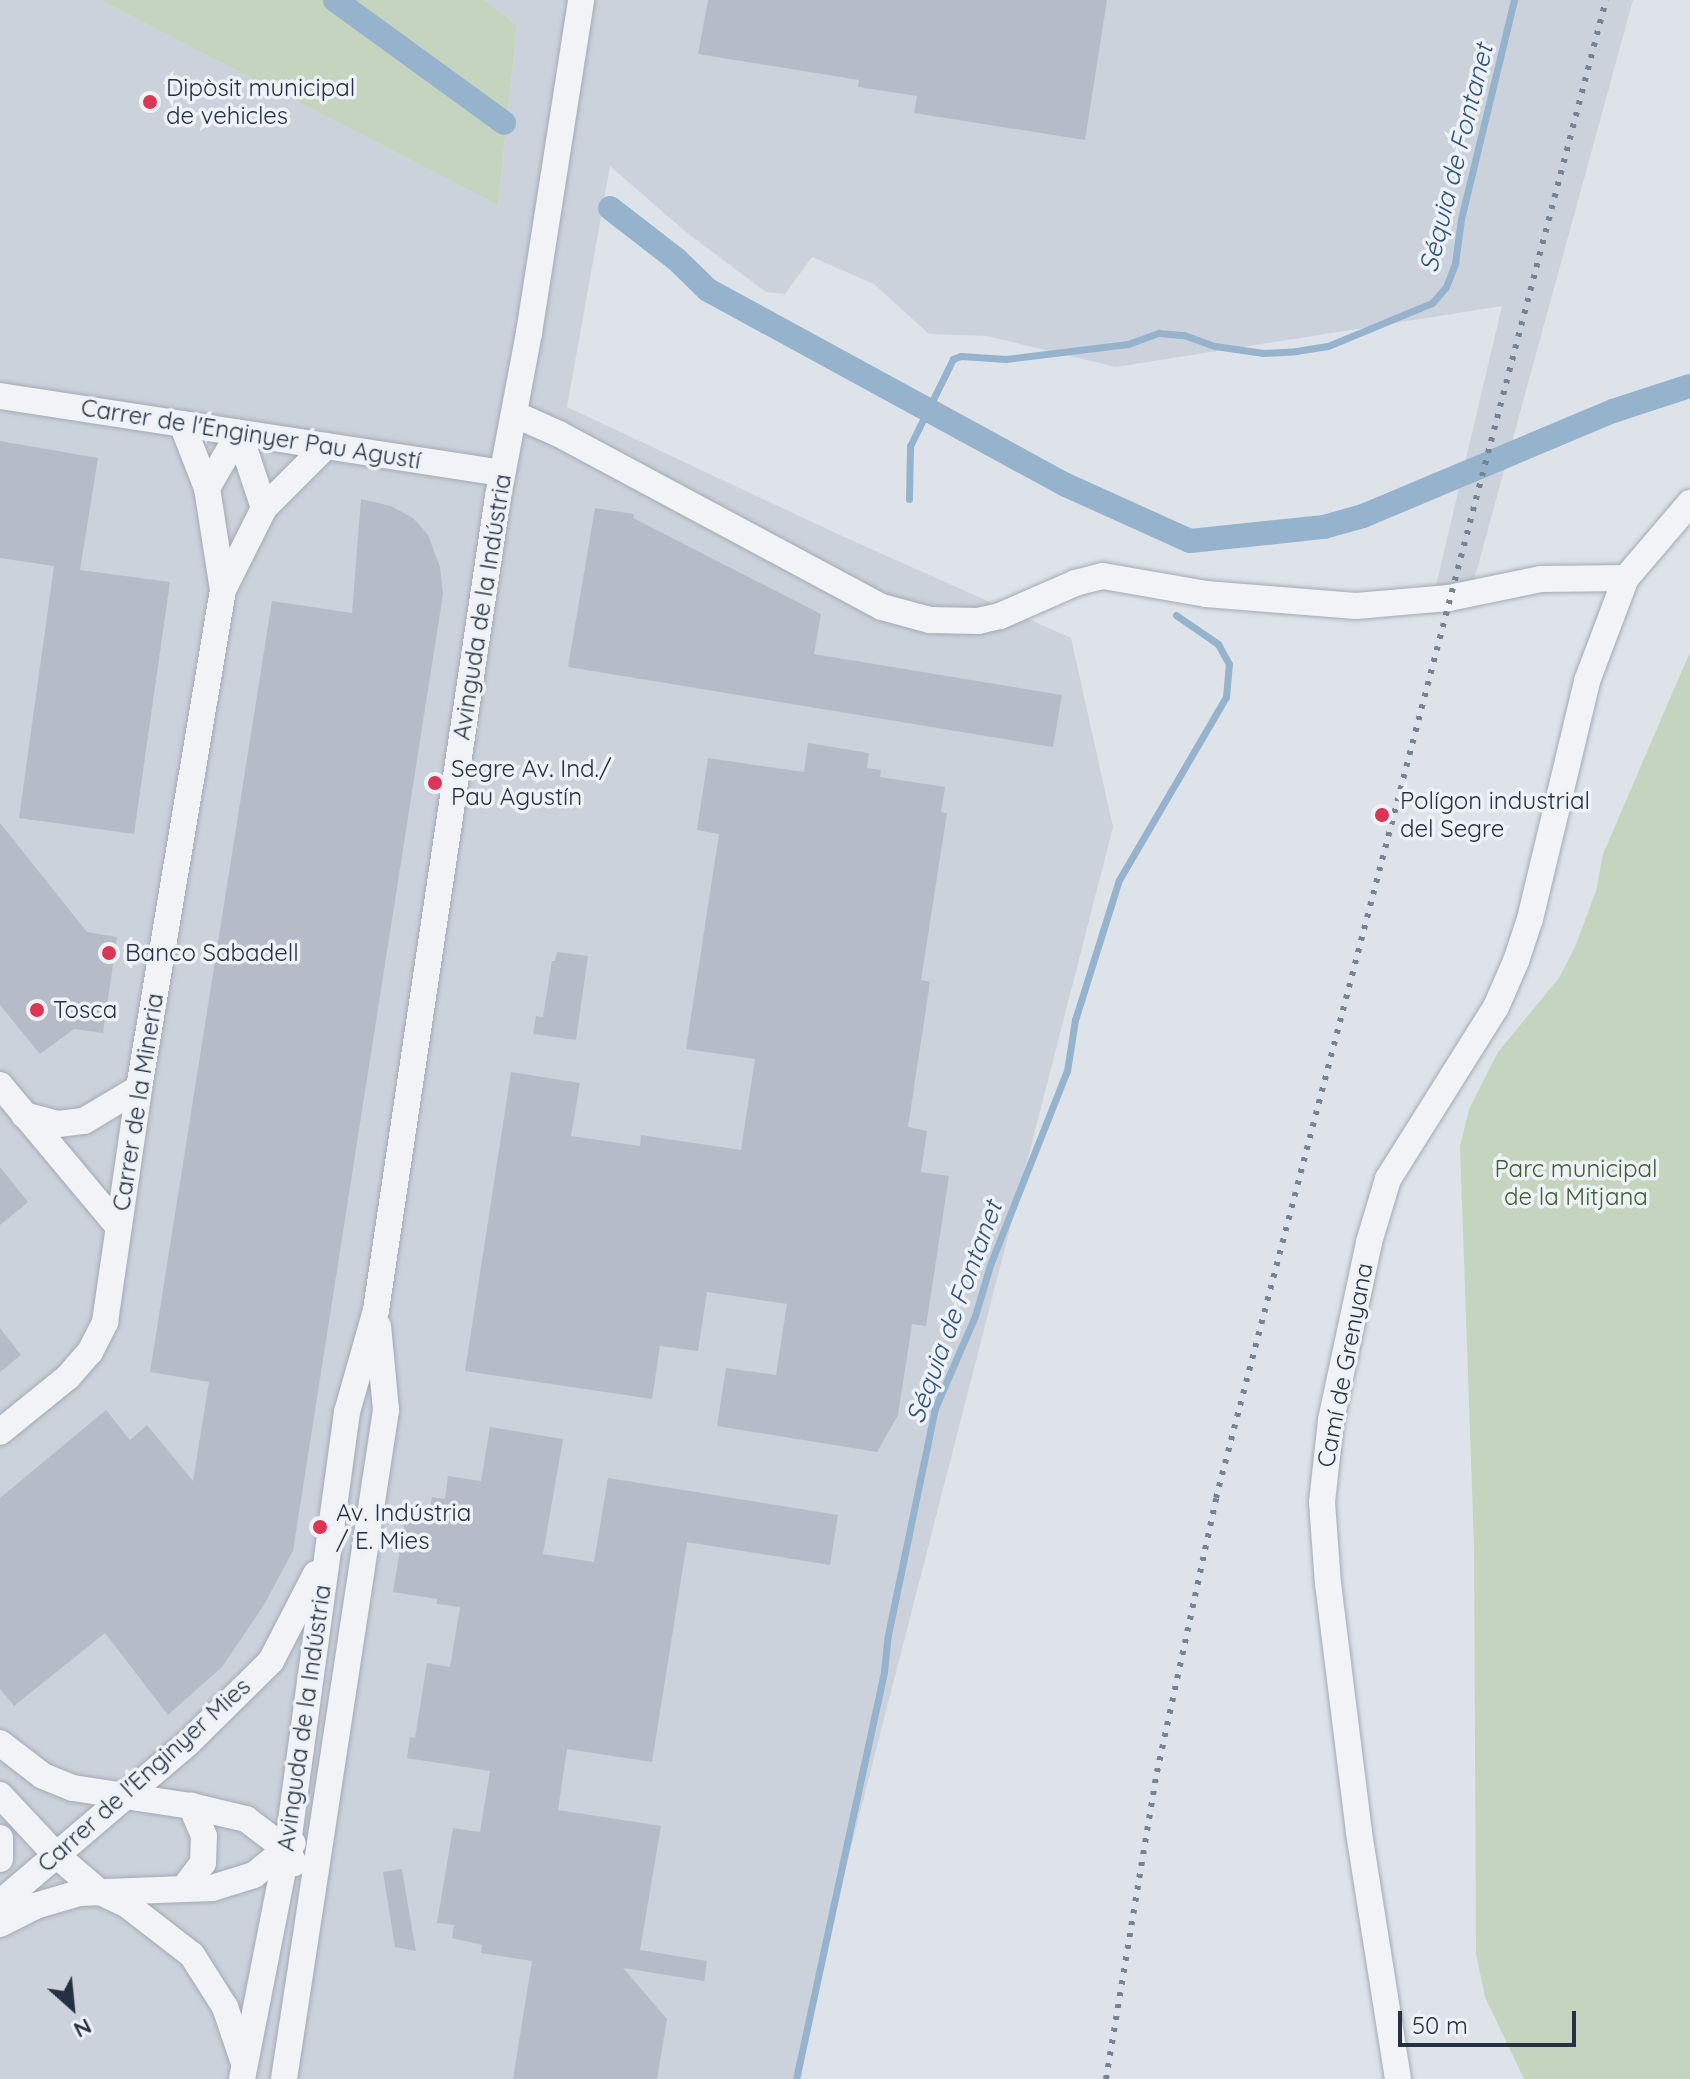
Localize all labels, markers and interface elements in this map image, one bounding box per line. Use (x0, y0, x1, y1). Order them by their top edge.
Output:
water label: Séquia de Fontanet (1413, 41, 1499, 275)
place label: Dipòsit municipal de vehicles (166, 74, 355, 130)
marker: Dipòsit municipal de vehicles (141, 93, 159, 111)
street label: Carrer de l'Enginyer Pau Agustí (79, 393, 423, 475)
street label: Avinguda de la Indústria (447, 472, 517, 742)
place label: Segre Av. Ind./ Pau Agustín (451, 755, 611, 811)
marker: Segre Av. Ind./ Pau Agustín (426, 774, 444, 792)
place label: Polígon industrial del Segre (1400, 787, 1590, 843)
marker: Polígon industrial del Segre (1371, 804, 1393, 826)
place label: Banco Sabadell (125, 939, 299, 967)
marker: Banco Sabadell (100, 944, 118, 962)
street label: Carrer de la Mineria (107, 991, 169, 1213)
place label: Tosca (53, 996, 117, 1024)
marker: Tosca (28, 1001, 46, 1019)
park label: Parc municipal de la Mitjana (1494, 1155, 1658, 1211)
water label: Séquia de Fontanet (899, 1197, 1009, 1427)
street label: Camí de Grenyana (1311, 1260, 1379, 1470)
place label: Av. Indústria / E. Mies (336, 1499, 471, 1555)
marker: Av. Indústria / E. Mies (311, 1518, 329, 1536)
street label: Avinguda de la Indústria (271, 1583, 337, 1853)
street label: Carrer de l'Enginyer Mies (32, 1672, 256, 1878)
north arrow (32, 1967, 112, 2047)
scale bar (1402, 1995, 1580, 2045)
text: 50 m (1412, 2010, 1468, 2040)
text: N (69, 2012, 96, 2045)

